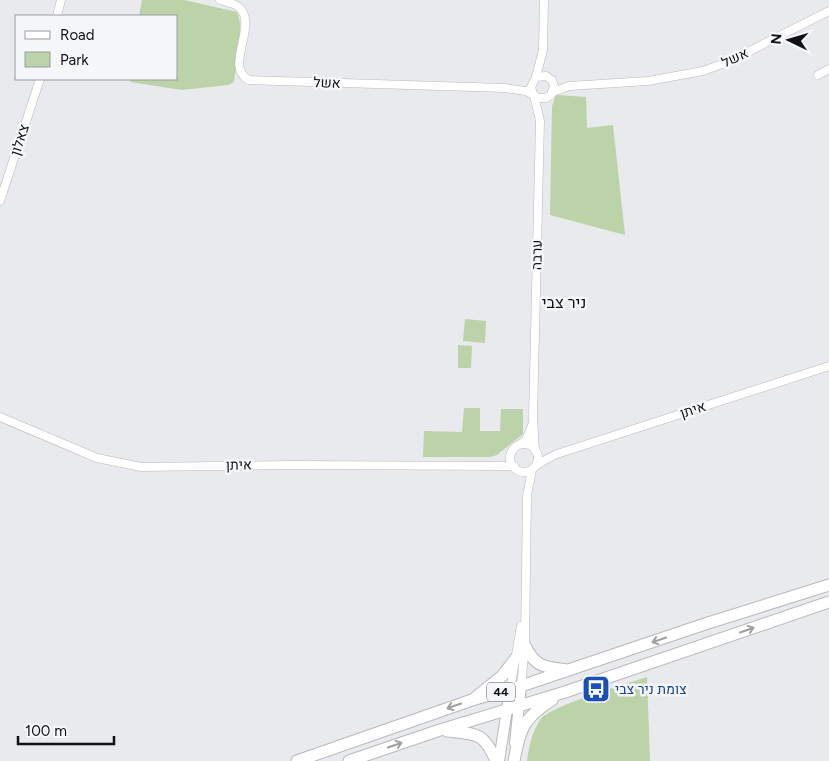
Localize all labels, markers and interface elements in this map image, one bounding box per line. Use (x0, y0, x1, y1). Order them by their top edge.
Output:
legend (15, 15, 178, 80)
north arrow (764, 15, 814, 65)
text: Road (60, 26, 95, 44)
text: N (768, 33, 785, 45)
street label: אשל (719, 45, 751, 71)
text: Park (60, 51, 89, 69)
street label: אשל (313, 74, 341, 92)
street label: צאלון (7, 122, 33, 158)
street label: ערבה (528, 240, 546, 270)
district label: ניר צבי (542, 293, 586, 312)
street label: איתן (678, 398, 708, 422)
street label: איתן (226, 456, 252, 474)
one-way arrow (739, 624, 755, 634)
one-way arrow (651, 636, 667, 645)
bus stop icon: צומת ניר צבי (581, 674, 611, 704)
place label: צומת ניר צבי (615, 681, 687, 698)
road number: 44 (487, 682, 515, 702)
one-way arrow (447, 702, 463, 711)
scale bar (18, 714, 114, 746)
text: 100 m (25, 722, 67, 740)
one-way arrow (387, 740, 403, 749)

